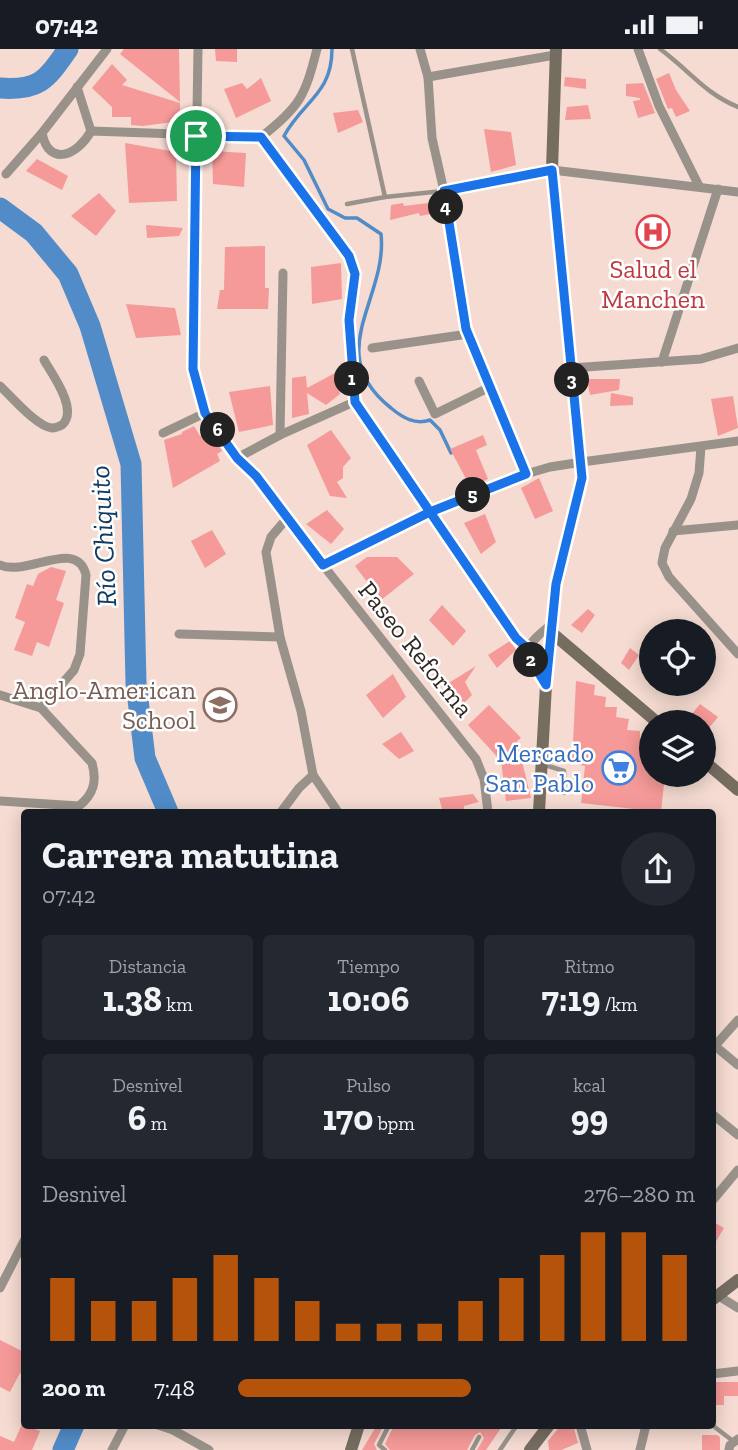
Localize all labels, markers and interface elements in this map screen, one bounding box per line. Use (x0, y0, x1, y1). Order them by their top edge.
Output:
text: 07:42 (35, 9, 98, 41)
pin (166, 106, 226, 166)
icon: arrive (177, 117, 215, 155)
pin: 4 (428, 189, 464, 225)
text: 4 (440, 195, 451, 218)
hospital icon: Salud el Manchen (634, 213, 672, 251)
place label: Salud el Manchen (601, 253, 705, 315)
pin: 1 (334, 361, 370, 397)
pin: 3 (554, 363, 590, 397)
text: 1 (348, 367, 355, 390)
text: 3 (566, 368, 577, 391)
pin: 6 (200, 413, 235, 447)
text: 6 (212, 418, 223, 441)
water label: Río Chiquito (83, 465, 123, 607)
pin: 5 (456, 477, 490, 513)
text: 5 (468, 483, 477, 506)
street label: Paseo Reforma (351, 575, 481, 724)
map controls (639, 619, 716, 787)
button: locate (639, 619, 716, 696)
pin: 2 (514, 643, 548, 677)
text: 2 (525, 648, 536, 671)
place label: Anglo-American School (12, 674, 196, 736)
school or university icon: Anglo-American School (201, 686, 239, 724)
button: layers (639, 710, 716, 787)
place label: Mercado San Pablo (485, 737, 594, 799)
supermarket icon: Mercado San Pablo (600, 749, 638, 787)
text: Carrera matutina (42, 832, 339, 878)
button: share (621, 832, 695, 906)
text: 07:42 (42, 881, 95, 909)
text: Distancia (109, 955, 186, 978)
text: Tiempo (337, 955, 400, 978)
text: Ritmo (564, 955, 615, 978)
text: 1.38 (102, 978, 162, 1020)
text: 10:06 (328, 978, 409, 1020)
text: 7:19 (542, 978, 600, 1020)
text: km (162, 993, 193, 1016)
text: /km (600, 993, 637, 1016)
text: Desnivel (113, 1074, 182, 1097)
text: Pulso (346, 1074, 391, 1097)
text: kcal (573, 1074, 606, 1097)
text: 6 (128, 1097, 147, 1139)
text: 170 (322, 1097, 373, 1139)
text: 99 (571, 1097, 608, 1139)
text: m (147, 1112, 167, 1135)
text: bpm (373, 1112, 415, 1135)
text: Desnivel (42, 1180, 127, 1208)
text: 276–280 m (584, 1180, 695, 1208)
text: 200 m (42, 1374, 105, 1402)
text: 7:48 (154, 1374, 195, 1402)

